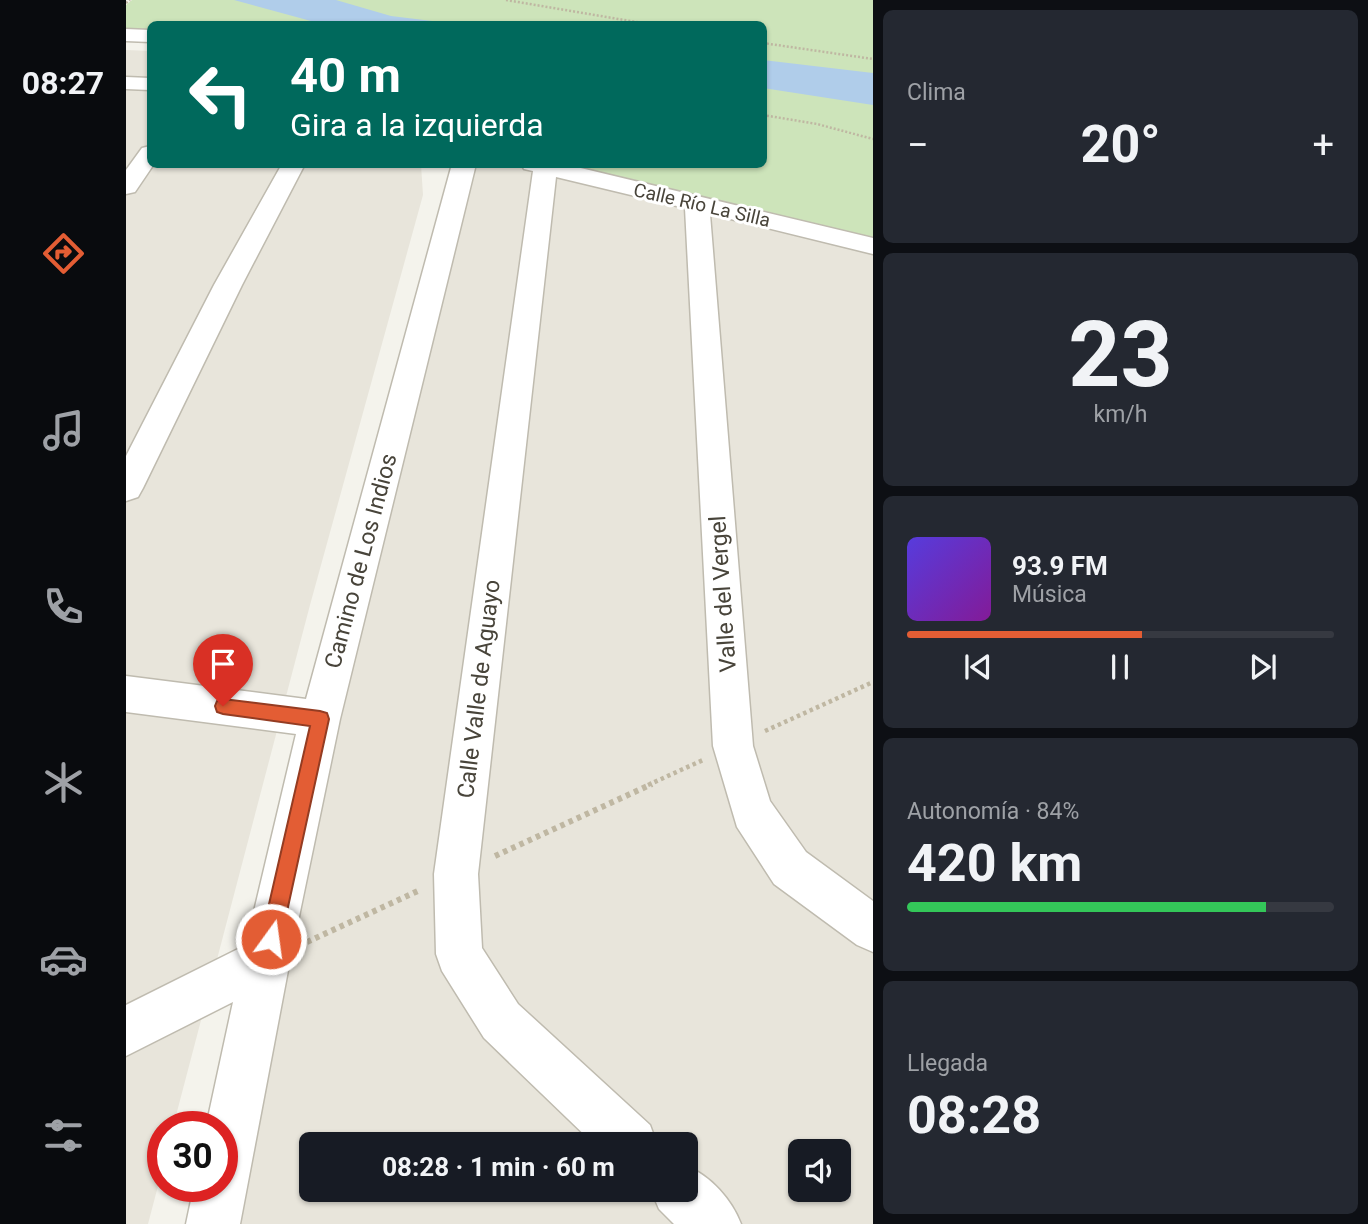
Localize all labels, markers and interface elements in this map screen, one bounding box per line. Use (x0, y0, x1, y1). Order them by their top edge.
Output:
text: 40 m (290, 47, 401, 104)
icon: left (175, 49, 266, 140)
text: 08:27 (22, 64, 104, 102)
text: Clima (907, 79, 966, 106)
text: Gira a la izquierda (290, 106, 544, 144)
text: 20° (1081, 114, 1161, 175)
text: − (907, 123, 929, 167)
text: + (1312, 123, 1334, 167)
street label: Calle Río La Silla (631, 178, 773, 232)
icon: directions (39, 229, 88, 278)
text: 23 (1068, 302, 1173, 408)
text: km/h (1094, 401, 1148, 428)
icon: music (39, 406, 88, 455)
street label: Camino de Los Indios (319, 451, 403, 671)
street label: Valle del Vergel (704, 515, 742, 673)
text: 93.9 FM (1012, 551, 1108, 581)
street label: Calle Valle de Aguayo (452, 578, 506, 800)
text: Música (1012, 581, 1087, 608)
icon: phone (39, 582, 88, 631)
pin (193, 634, 253, 706)
icon: arrive (204, 645, 242, 683)
icon: previous (959, 648, 997, 686)
icon: pause (1101, 648, 1139, 686)
icon: next (1244, 648, 1282, 686)
icon: climate (39, 758, 88, 807)
text: Autonomía · 84% (907, 798, 1079, 825)
text: 420 km (907, 833, 1082, 894)
position arrow (234, 902, 308, 976)
icon: car (39, 935, 88, 984)
text: Llegada (907, 1050, 988, 1077)
text: 08:28 (907, 1085, 1041, 1146)
icon: filters (39, 1111, 88, 1160)
speed limit sign: 30 (147, 1111, 238, 1202)
map controls (788, 1139, 851, 1202)
button: sound (788, 1139, 851, 1202)
text: 08:28 · 1 min · 60 m (382, 1152, 615, 1182)

